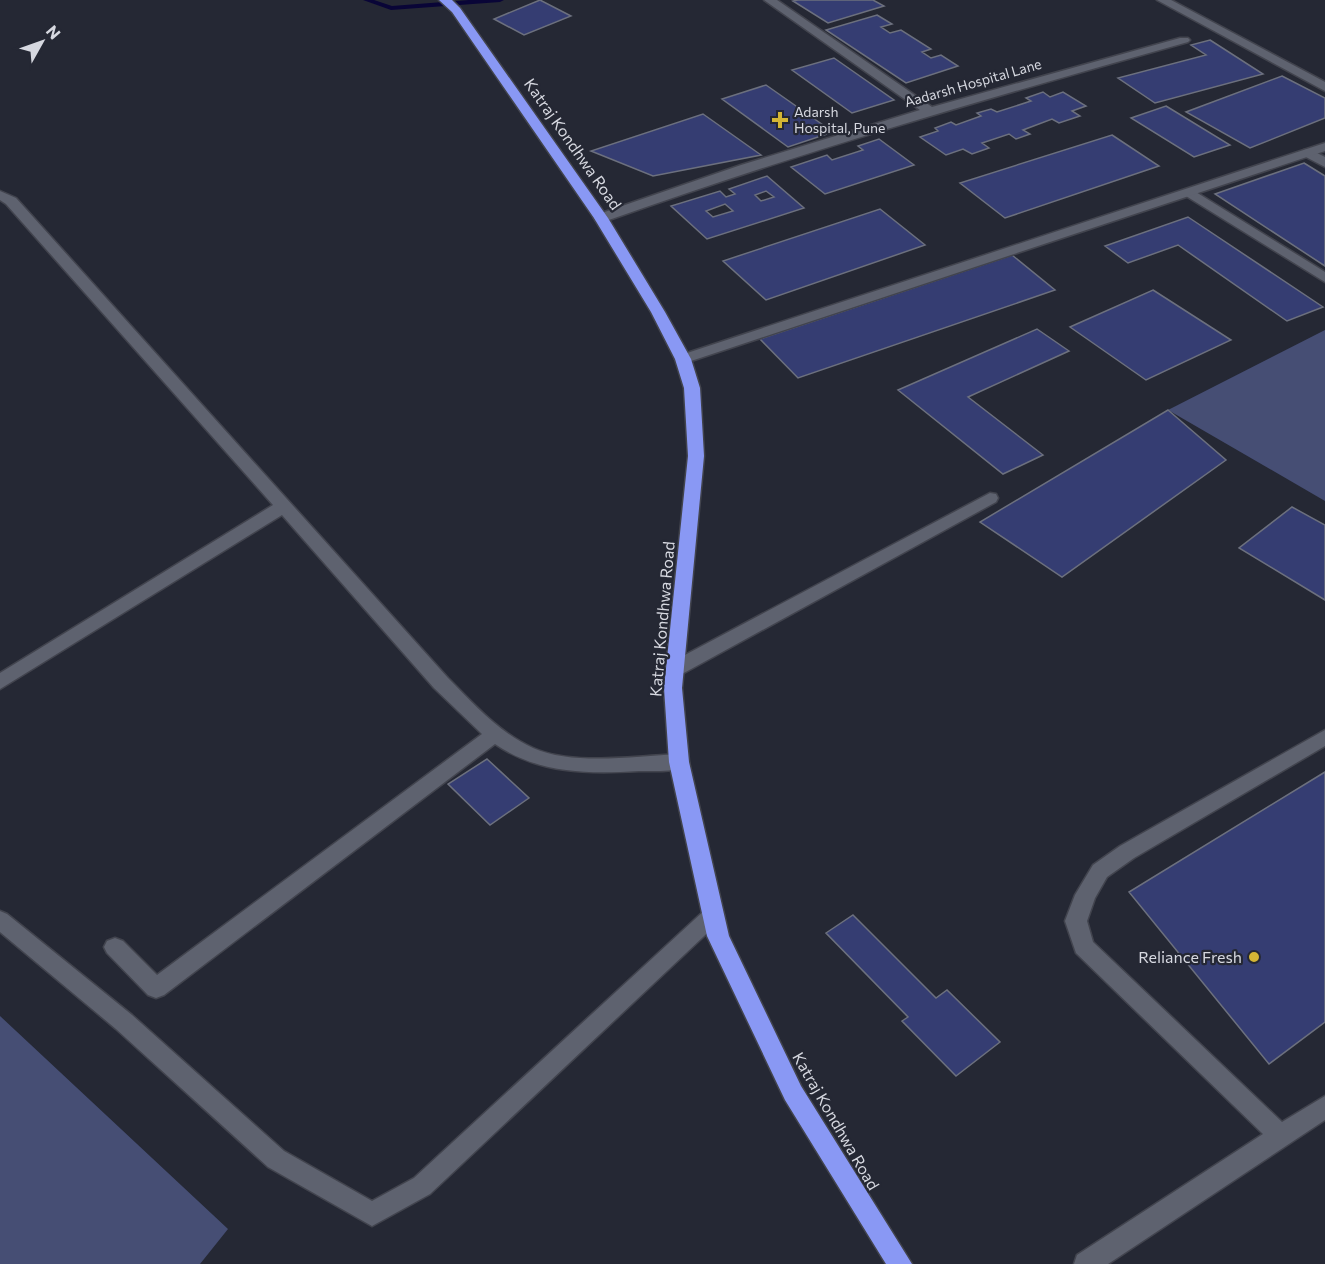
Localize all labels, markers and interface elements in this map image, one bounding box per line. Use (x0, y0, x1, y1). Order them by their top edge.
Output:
north arrow (12, 12, 72, 72)
text: N (43, 21, 65, 43)
street label: Aadarsh Hospital Lane (902, 55, 1043, 110)
street label: Katraj Kondhwa Road (521, 74, 626, 213)
place label: Adarsh Hospital, Pune (794, 103, 886, 136)
marker: Adarsh Hospital, Pune (771, 111, 789, 129)
street label: Katraj Kondhwa Road (645, 540, 678, 697)
place label: Reliance Fresh (1138, 947, 1242, 966)
marker: Reliance Fresh (1247, 950, 1261, 964)
street label: Katraj Kondhwa Road (789, 1048, 884, 1193)

